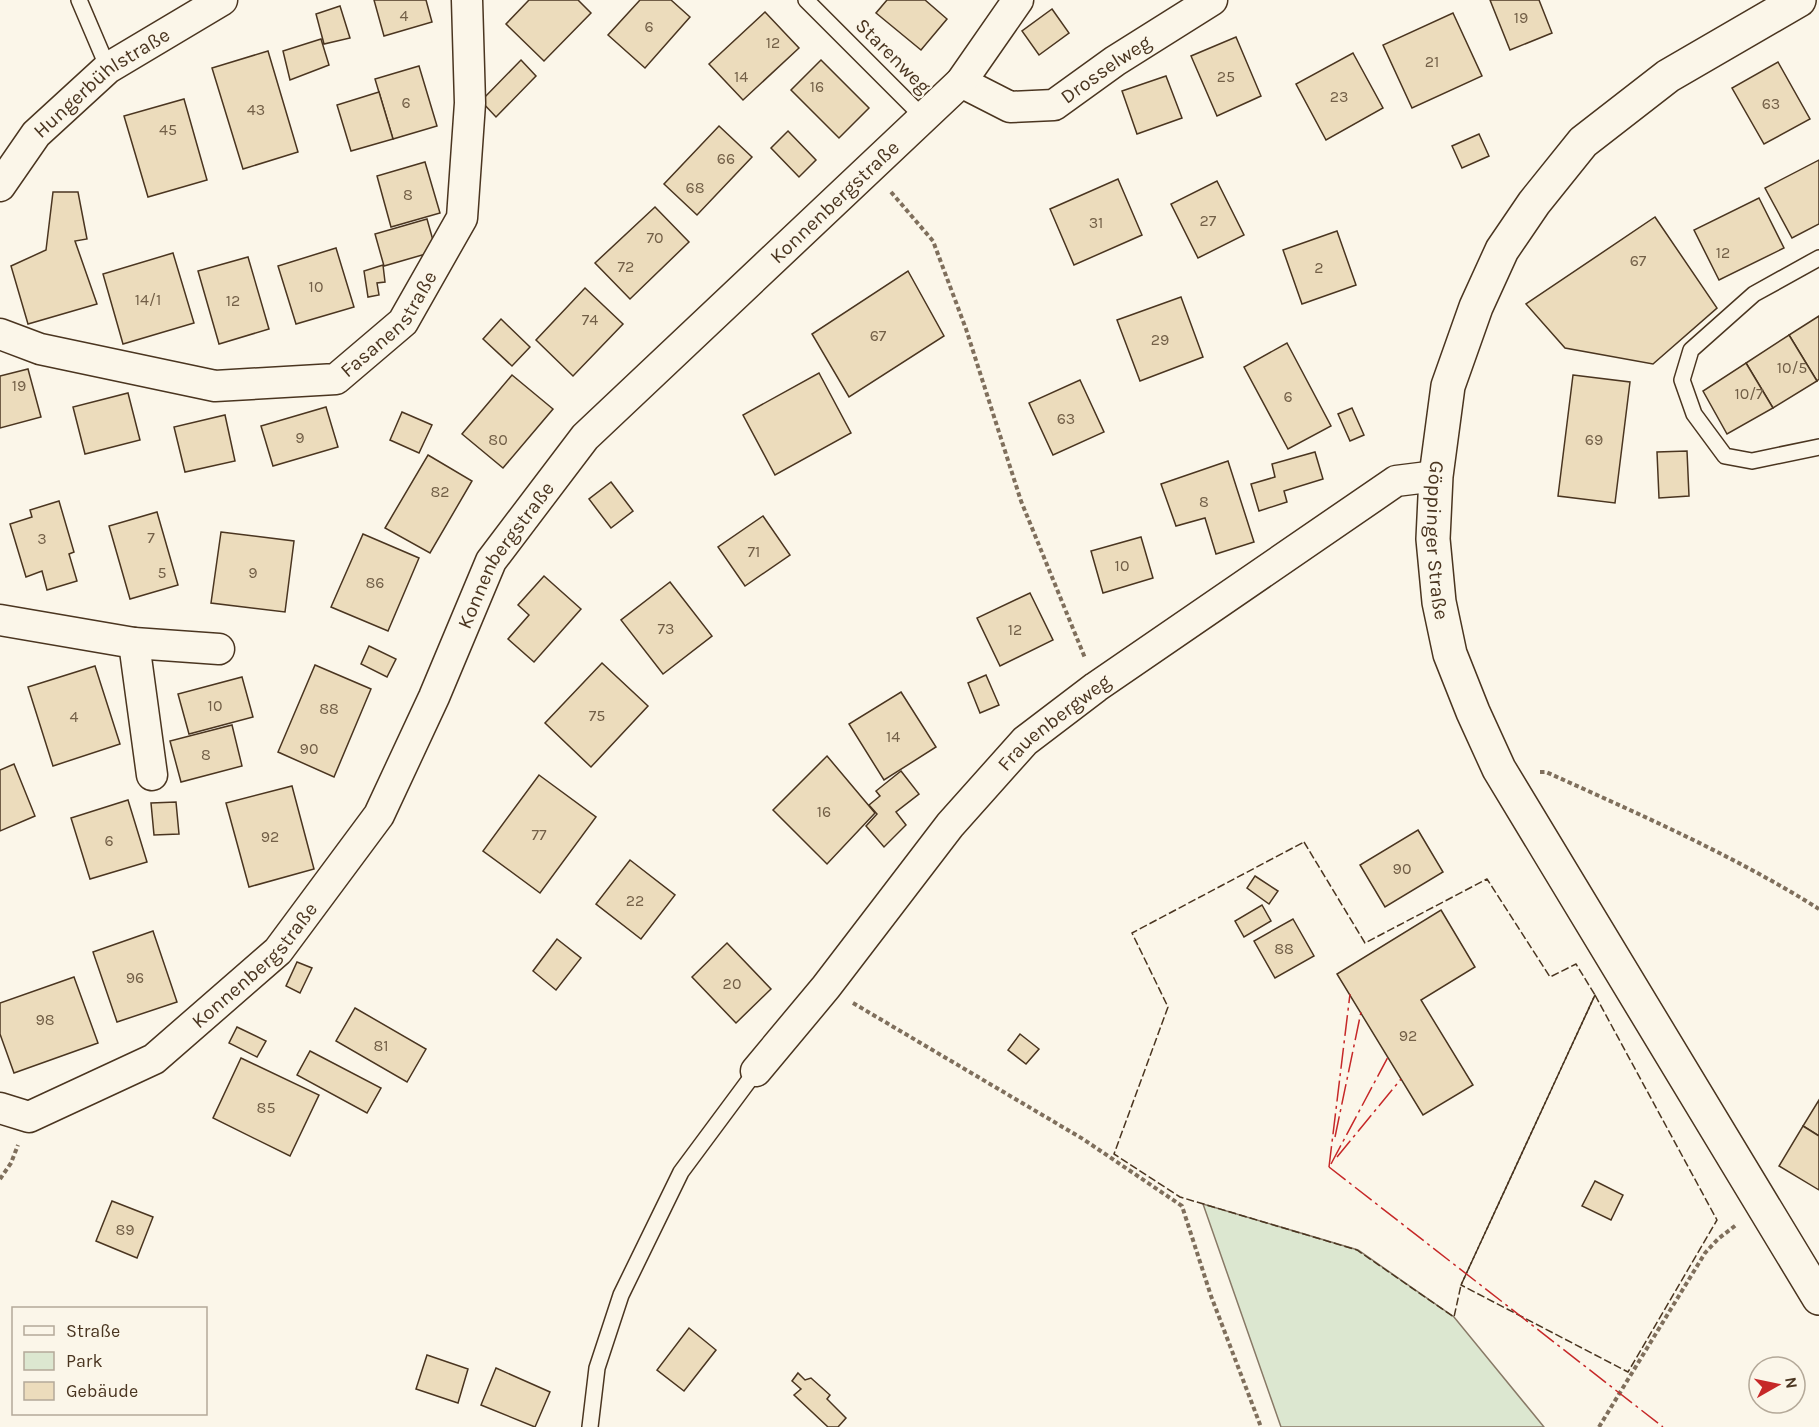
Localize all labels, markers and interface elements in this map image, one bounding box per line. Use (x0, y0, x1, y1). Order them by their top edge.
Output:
house number: 4 (400, 6, 409, 25)
house number: 19 (1514, 8, 1528, 27)
street label: Starenweg (851, 14, 935, 98)
house number: 6 (644, 17, 654, 36)
street label: Hungerbühlstraße (28, 22, 174, 142)
street label: Drosselweg (1056, 30, 1155, 108)
house number: 12 (766, 33, 780, 52)
house number: 21 (1425, 52, 1439, 71)
house number: 14 (734, 67, 748, 86)
house number: 25 (1217, 67, 1235, 86)
house number: 16 (810, 77, 824, 96)
house number: 23 (1330, 87, 1348, 106)
house number: 6 (401, 93, 411, 112)
house number: 63 (1762, 94, 1780, 113)
house number: 43 (247, 100, 265, 119)
house number: 45 (159, 120, 177, 139)
street label: Konnenbergstraße (765, 135, 903, 268)
house number: 66 (717, 149, 735, 168)
house number: 68 (686, 178, 705, 197)
house number: 8 (403, 185, 413, 204)
house number: 27 (1200, 211, 1217, 230)
house number: 31 (1089, 213, 1103, 232)
house number: 70 (646, 228, 664, 247)
house number: 12 (1716, 243, 1730, 262)
house number: 67 (1630, 251, 1647, 270)
house number: 72 (618, 257, 634, 276)
house number: 2 (1314, 258, 1324, 277)
street label: Fasanenstraße (336, 267, 441, 382)
house number: 10 (309, 277, 323, 296)
house number: 14/1 (135, 290, 161, 309)
house number: 12 (226, 291, 240, 310)
house number: 74 (582, 310, 598, 329)
house number: 67 (870, 326, 887, 345)
house number: 29 (1151, 330, 1169, 349)
house number: 10/5 (1777, 358, 1807, 377)
house number: 19 (12, 376, 26, 395)
house number: 10/7 (1734, 384, 1764, 403)
house number: 6 (1283, 387, 1293, 406)
house number: 63 (1057, 409, 1075, 428)
house number: 9 (295, 428, 305, 447)
house number: 80 (488, 430, 508, 449)
house number: 69 (1585, 430, 1603, 449)
street label: Göppinger Straße (1421, 460, 1454, 622)
street label: Konnenbergstraße (453, 477, 559, 632)
house number: 82 (430, 482, 450, 501)
house number: 8 (1199, 492, 1209, 511)
house number: 7 (147, 528, 155, 547)
house number: 3 (37, 529, 47, 548)
house number: 71 (748, 542, 760, 561)
house number: 10 (1115, 556, 1129, 575)
house number: 5 (157, 563, 167, 582)
house number: 9 (248, 563, 258, 582)
house number: 86 (366, 573, 385, 592)
house number: 73 (658, 619, 674, 638)
house number: 12 (1008, 620, 1022, 639)
street label: Frauenbergweg (993, 669, 1115, 775)
house number: 10 (208, 696, 222, 715)
house number: 88 (319, 699, 339, 718)
house number: 75 (589, 706, 605, 725)
house number: 4 (70, 707, 79, 726)
house number: 14 (886, 727, 900, 746)
house number: 90 (300, 739, 318, 758)
house number: 8 (201, 745, 211, 764)
house number: 16 (817, 802, 831, 821)
house number: 77 (531, 825, 547, 844)
house number: 92 (261, 827, 279, 846)
house number: 6 (104, 831, 114, 850)
house number: 90 (1393, 859, 1411, 878)
house number: 22 (626, 891, 644, 910)
street label: Konnenbergstraße (187, 898, 322, 1033)
house number: 88 (1274, 939, 1294, 958)
house number: 96 (126, 968, 144, 987)
house number: 20 (723, 974, 741, 993)
house number: 98 (35, 1010, 55, 1029)
house number: 92 (1399, 1026, 1417, 1045)
house number: 81 (373, 1036, 389, 1055)
house number: 85 (257, 1098, 275, 1117)
house number: 89 (115, 1220, 135, 1239)
legend (12, 1307, 207, 1415)
text: Straße (66, 1320, 120, 1342)
text: Park (66, 1350, 103, 1372)
north arrow (1747, 1355, 1807, 1415)
text: N (1781, 1376, 1802, 1390)
text: Gebäude (66, 1380, 138, 1402)

